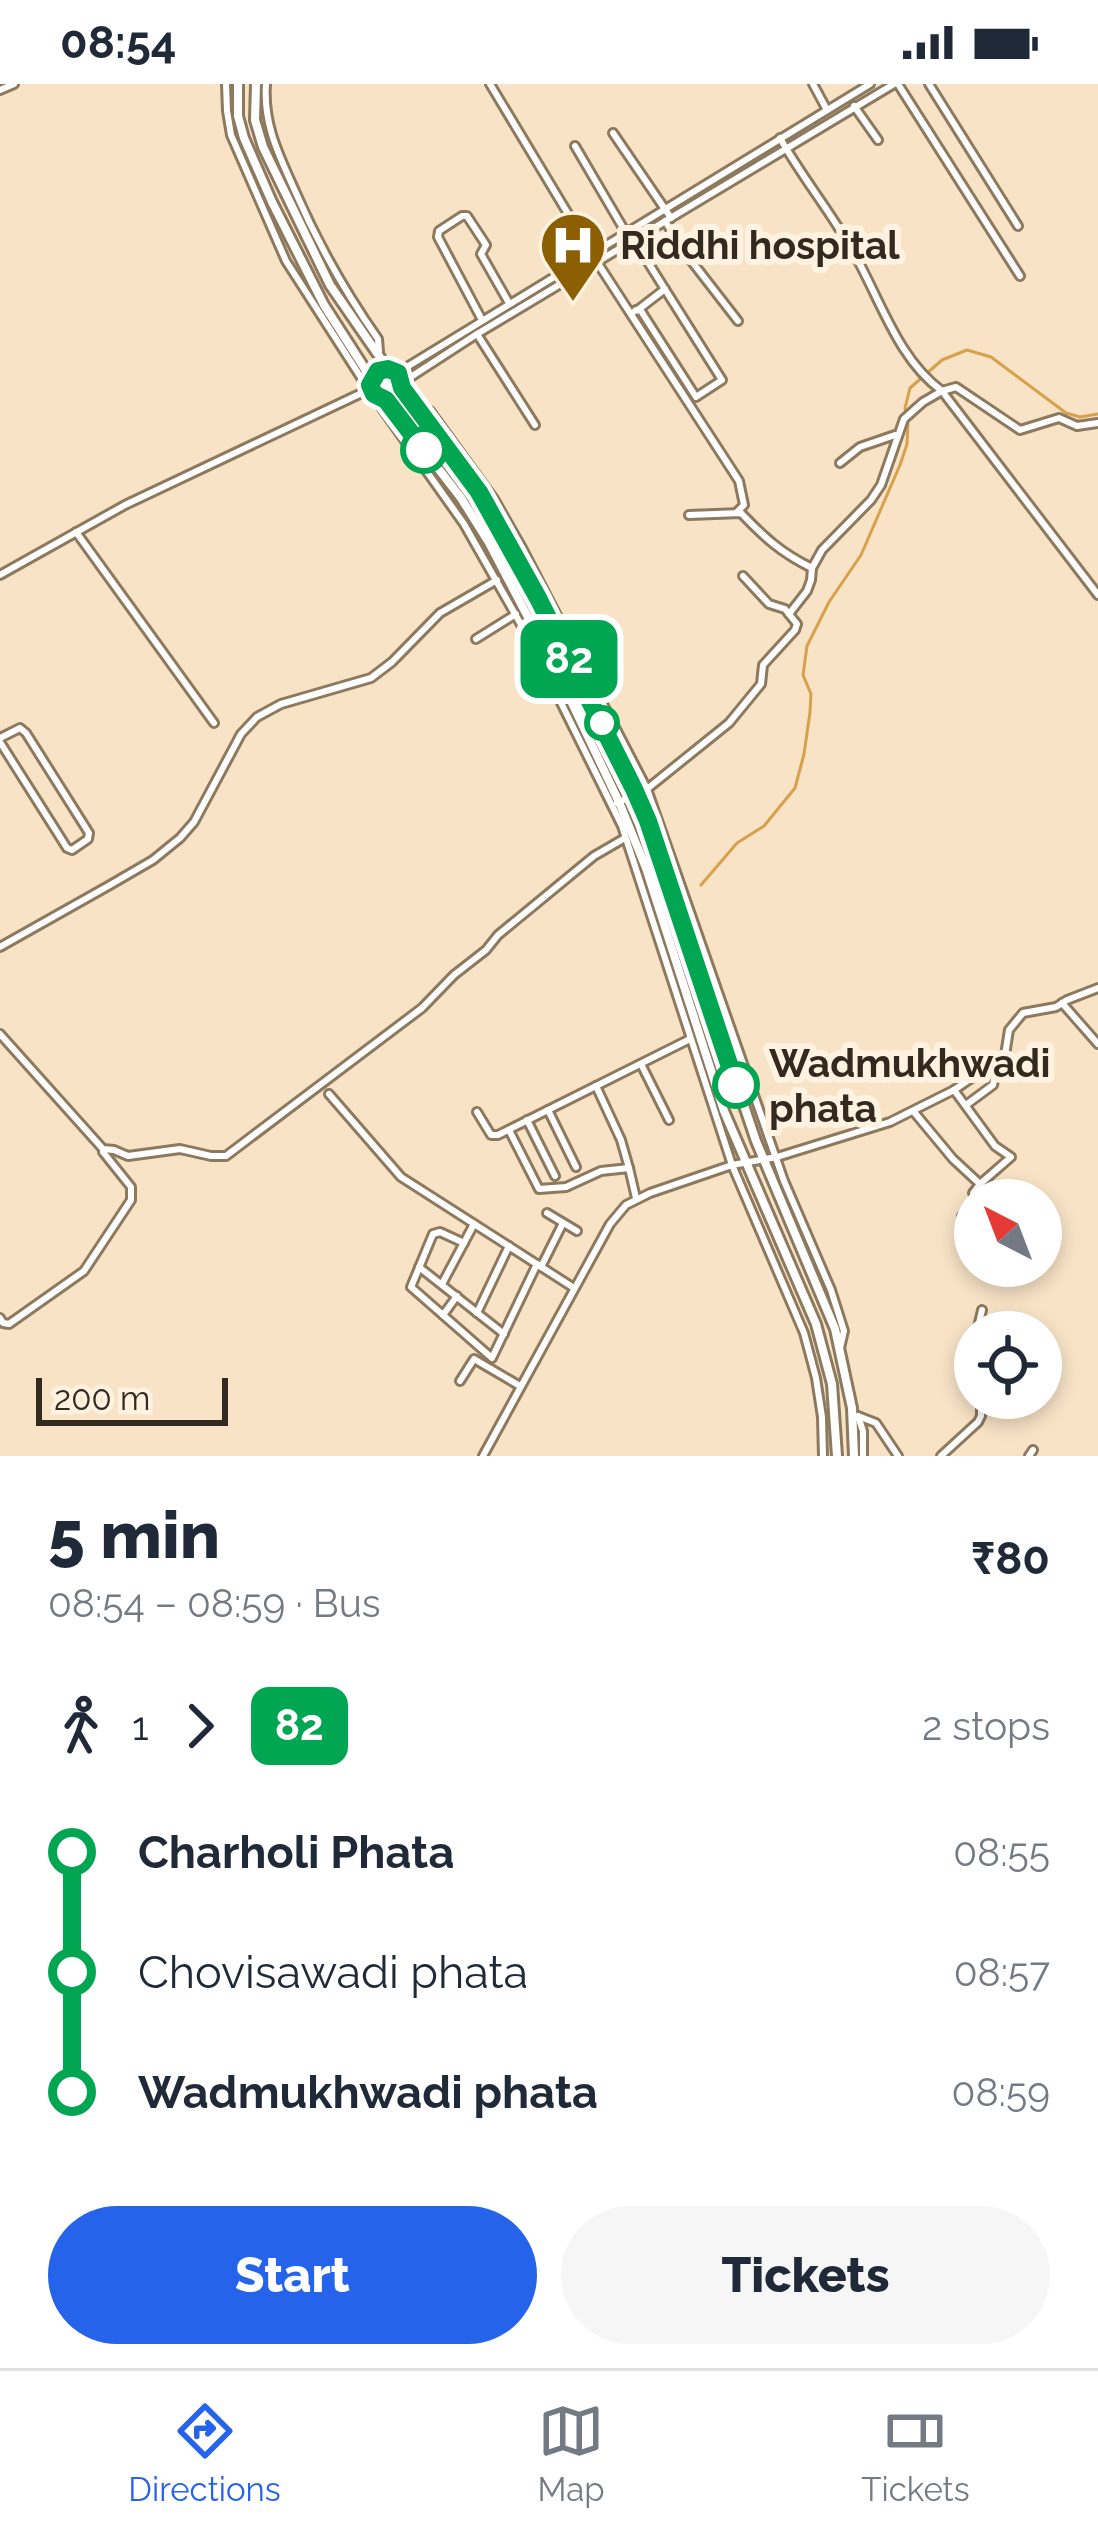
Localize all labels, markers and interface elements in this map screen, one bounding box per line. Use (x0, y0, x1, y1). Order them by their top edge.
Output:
text: 08:54 (60, 16, 177, 69)
hospital icon: Riddhi hospital (538, 210, 608, 304)
place label: Riddhi hospital (620, 222, 900, 268)
unlabelled marker (402, 428, 446, 472)
line badge: 82 (515, 620, 623, 698)
text: 82 (544, 634, 594, 683)
unlabelled marker (586, 707, 618, 739)
place label: Wadmukhwadi phata (769, 1040, 1050, 1131)
marker: Wadmukhwadi phata (714, 1063, 758, 1107)
north arrow (954, 1179, 1062, 1287)
map controls (954, 1179, 1062, 1419)
button: locate (954, 1311, 1062, 1419)
scale bar (36, 1372, 228, 1425)
text: 200 m (54, 1379, 150, 1418)
text: 5 min (48, 1496, 220, 1573)
text: ₹80 (971, 1532, 1050, 1585)
text: 08:54 – 08:59 · Bus (48, 1580, 381, 1626)
icon: walk (48, 1693, 114, 1759)
icon: forward (167, 1693, 233, 1759)
text: 82 (275, 1701, 324, 1750)
text: 1 (132, 1703, 149, 1749)
text: 2 stops (922, 1703, 1050, 1749)
text: Charholi Phata (138, 1826, 454, 1879)
text: 08:55 (953, 1829, 1050, 1875)
text: Chovisawadi phata (138, 1946, 528, 1999)
text: 08:57 (954, 1949, 1050, 1995)
text: Wadmukhwadi phata (138, 2066, 598, 2119)
text: 08:59 (952, 2069, 1050, 2115)
button: Start (48, 2206, 537, 2344)
button: Tickets (561, 2206, 1050, 2344)
tab: Directions (128, 2398, 281, 2509)
tab: Map (537, 2398, 605, 2509)
tab: Tickets (861, 2398, 970, 2509)

